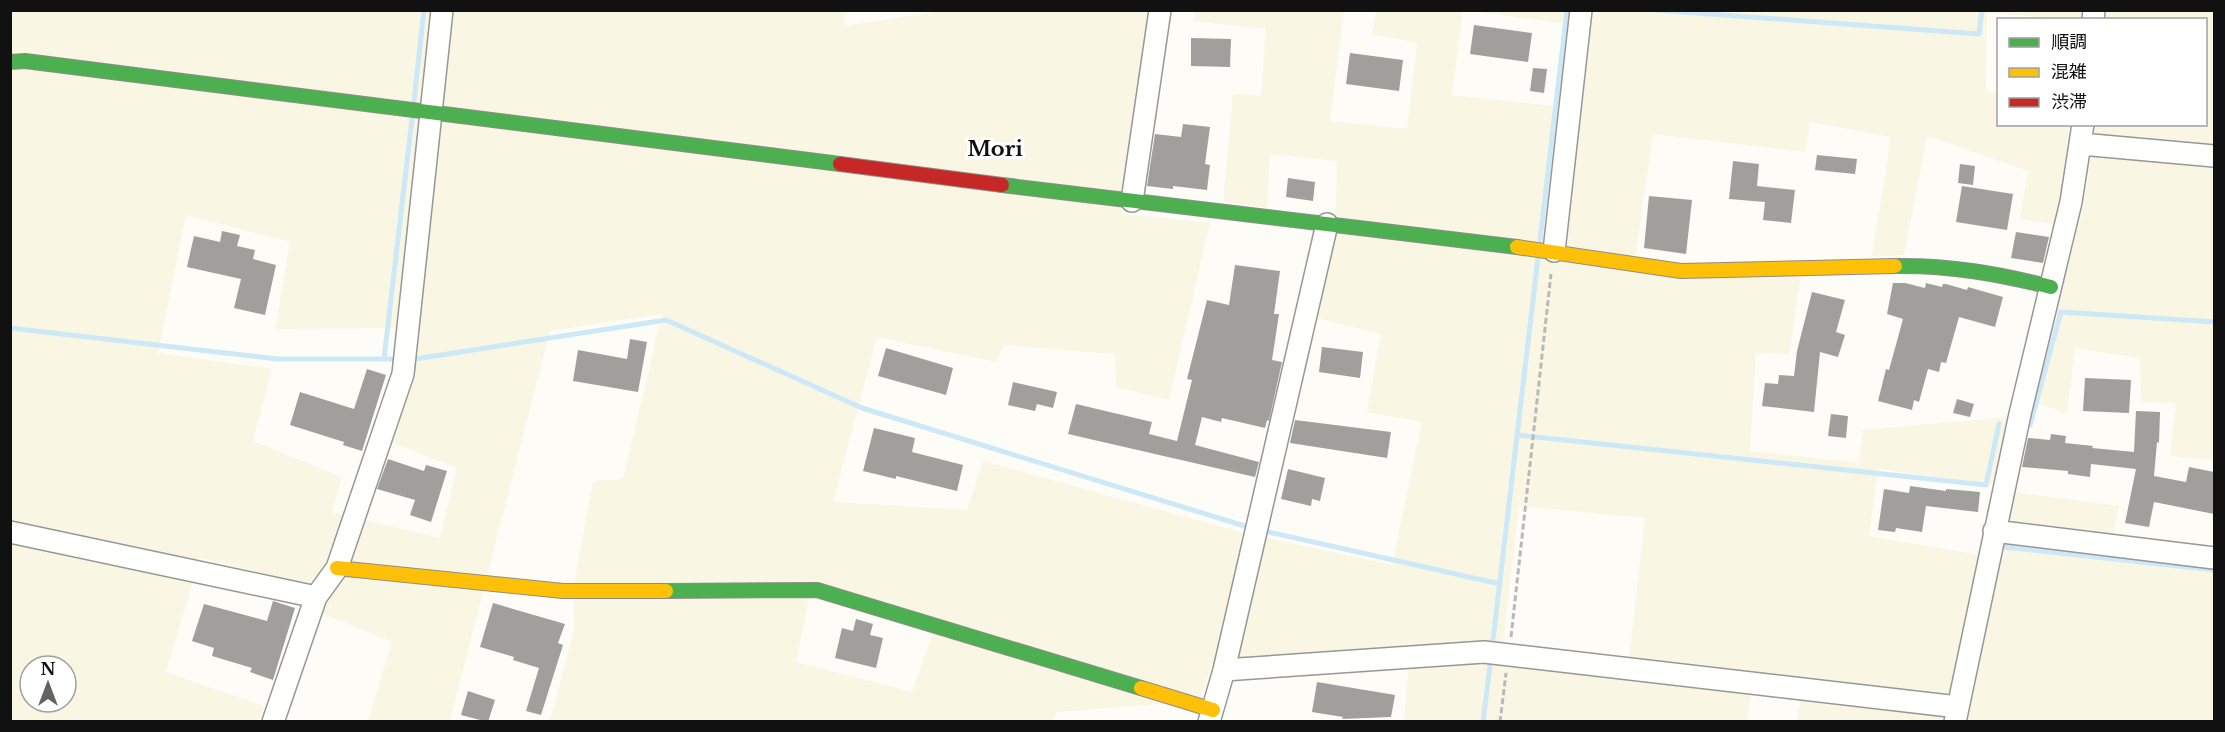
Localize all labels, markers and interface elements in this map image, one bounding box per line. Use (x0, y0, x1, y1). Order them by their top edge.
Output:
legend (1997, 18, 2207, 126)
text: 順調 (2051, 31, 2087, 53)
text: 混雑 (2051, 61, 2087, 83)
text: 渋滞 (2051, 91, 2087, 113)
district label: Mori (967, 136, 1023, 162)
north arrow (18, 654, 78, 714)
text: N (40, 659, 56, 679)

